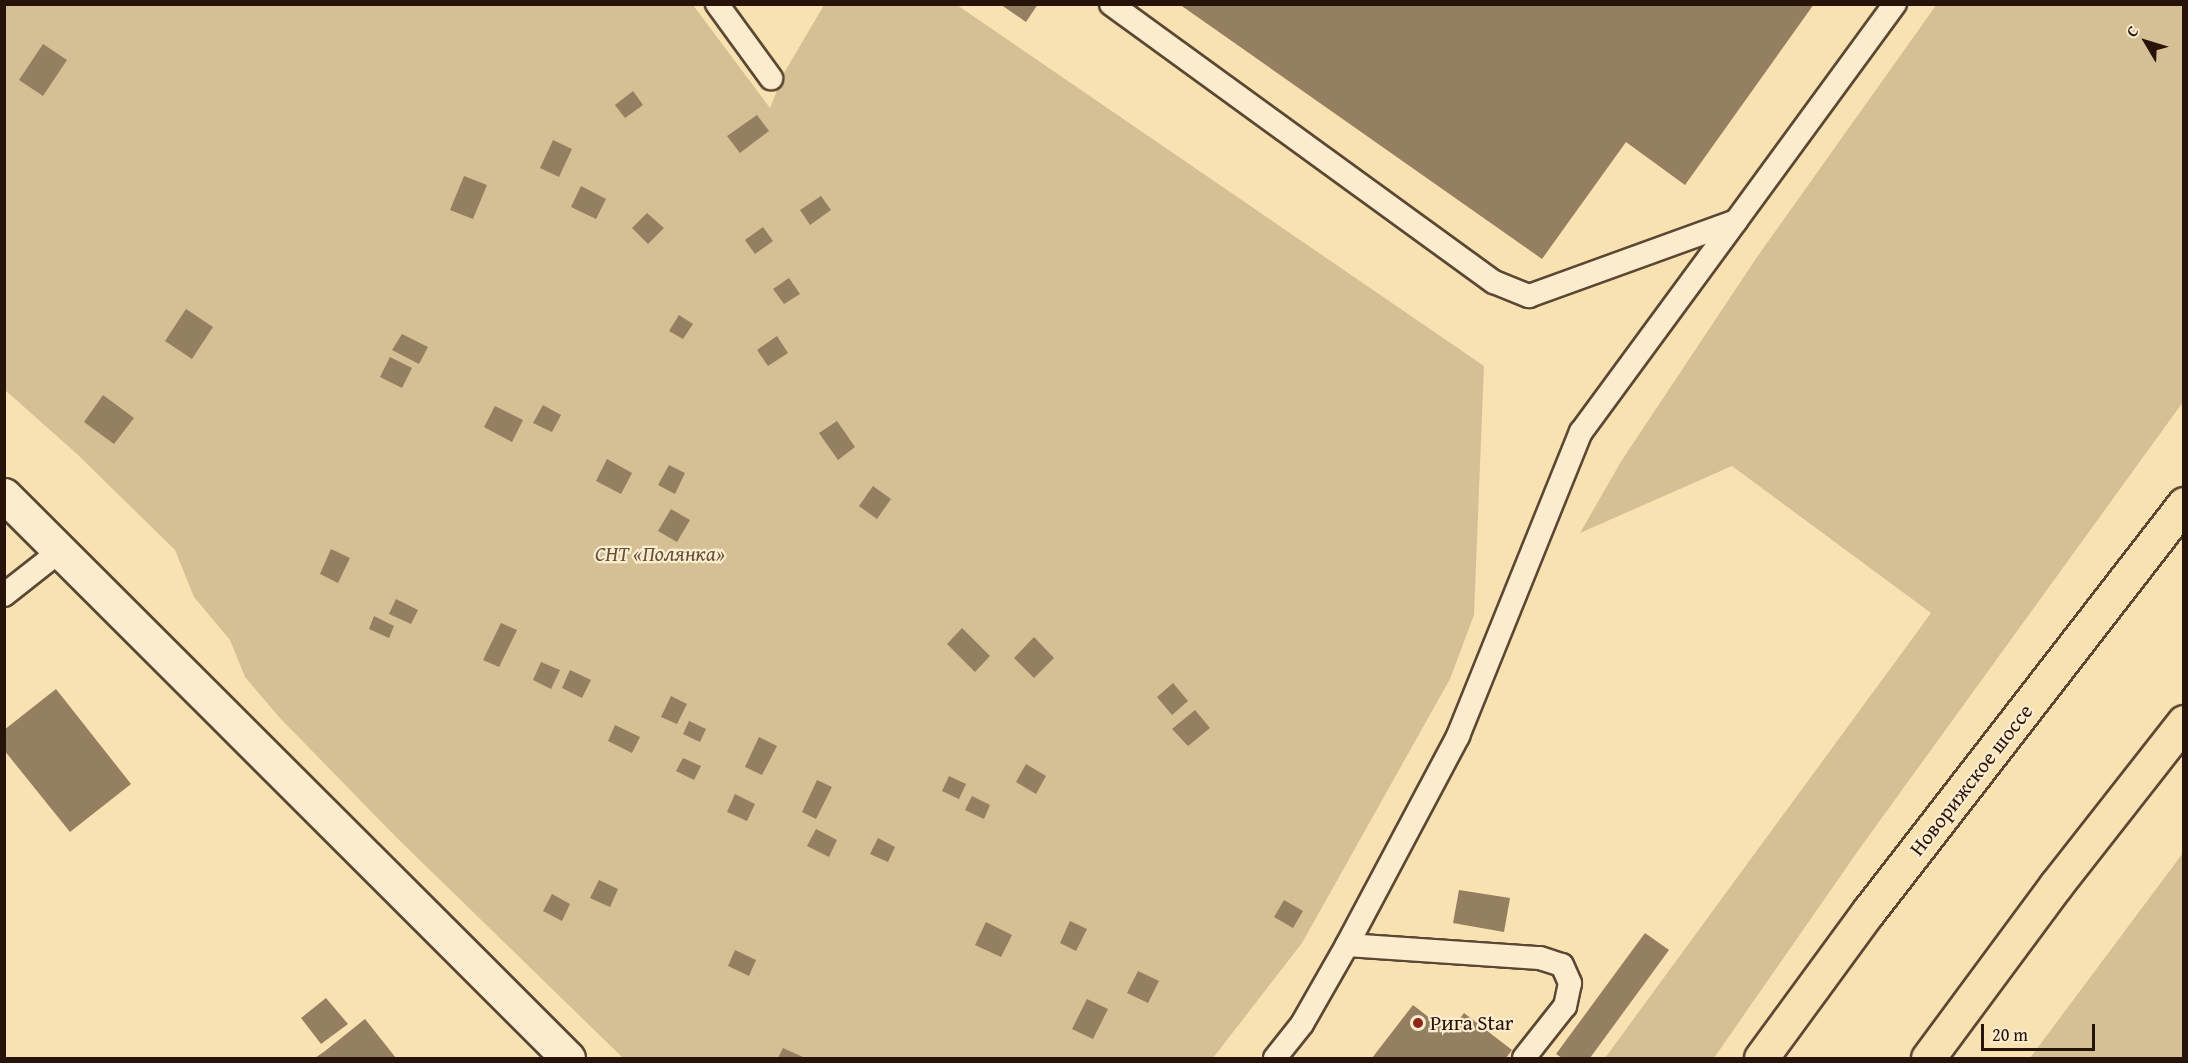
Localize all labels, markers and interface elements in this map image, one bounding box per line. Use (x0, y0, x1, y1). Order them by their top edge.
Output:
north arrow (2116, 12, 2176, 72)
text: С (2120, 20, 2144, 42)
park label: СНТ «Полянка» (595, 541, 725, 567)
street label: Новорижское шоссе (1904, 699, 2038, 861)
place label: Рига Star (1430, 1010, 1514, 1036)
scale bar (1984, 1012, 2098, 1050)
marker: Рига Star (1411, 1016, 1425, 1030)
text: 20 m (1992, 1021, 2028, 1048)

